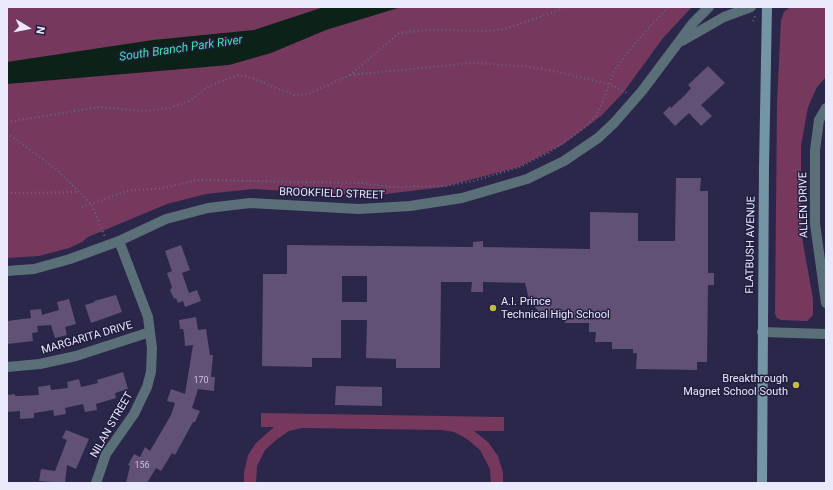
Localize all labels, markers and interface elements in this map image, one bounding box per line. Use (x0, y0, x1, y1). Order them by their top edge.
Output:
north arrow (8, 8, 48, 48)
text: N (33, 25, 47, 35)
water label: South Branch Park River (118, 33, 244, 65)
street label: ALLEN DRIVE (797, 172, 811, 238)
street label: BROOKFIELD STREET (279, 186, 385, 202)
street label: FLATBUSH AVENUE (744, 196, 758, 294)
place label: A.I. Prince Technical High School (501, 295, 610, 321)
marker: A.I. Prince Technical High School (488, 303, 498, 313)
street label: MARGARITA DRIVE (40, 319, 134, 357)
place label: Breakthrough Magnet School South (683, 372, 788, 398)
house number: 170 (193, 376, 209, 386)
marker: Breakthrough Magnet School South (791, 380, 801, 390)
street label: NILAN STREET (88, 390, 136, 460)
house number: 156 (134, 461, 150, 471)

